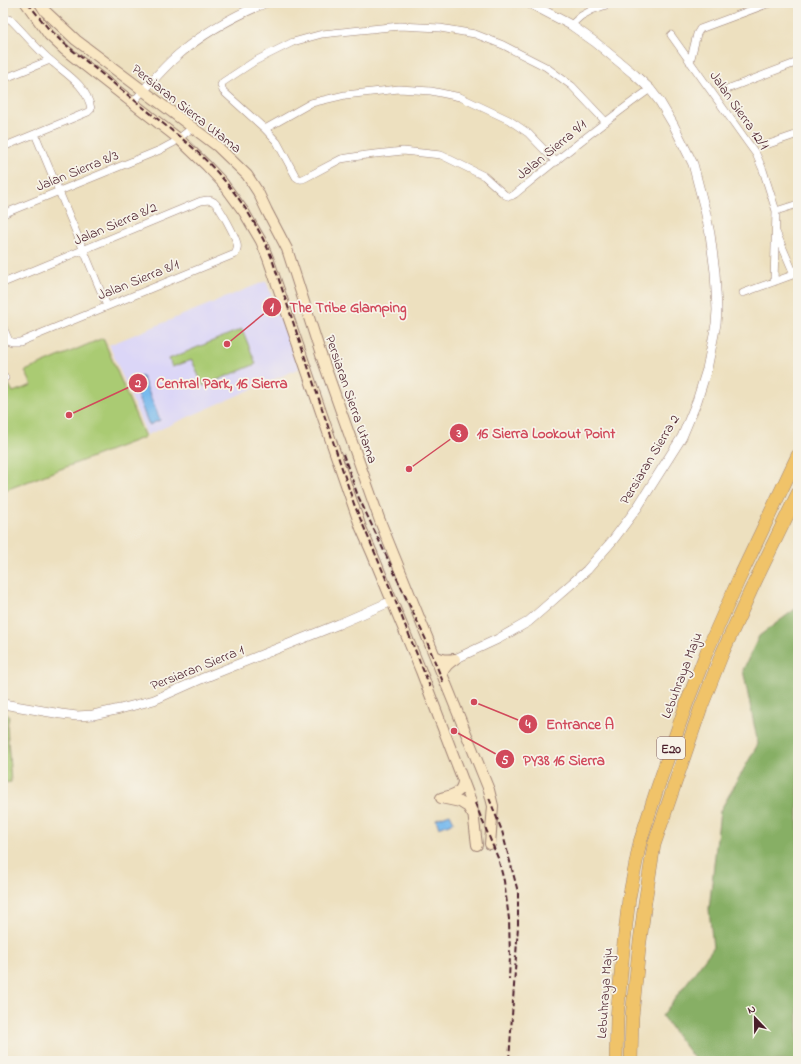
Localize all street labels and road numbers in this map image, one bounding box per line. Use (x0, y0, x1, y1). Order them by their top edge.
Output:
street label: Persiaran Sierra Utama (127, 60, 246, 159)
street label: Jalan Sierra 12/1 (704, 67, 774, 155)
street label: Jalan Sierra 9/1 (512, 115, 592, 185)
street label: Jalan Sierra 8/3 (33, 145, 122, 198)
street label: Jalan Sierra 8/2 (71, 197, 161, 251)
street label: Jalan Sierra 8/1 (95, 254, 183, 306)
street label: Persiaran Sierra Utama (319, 333, 382, 466)
street label: Persiaran Sierra 2 (615, 411, 686, 509)
street label: Lebuhraya Maju (656, 629, 709, 722)
street label: Persiaran Sierra 1 (148, 640, 248, 697)
road number: E20 (657, 737, 685, 759)
street label: Lebuhraya Maju (592, 947, 620, 1039)

